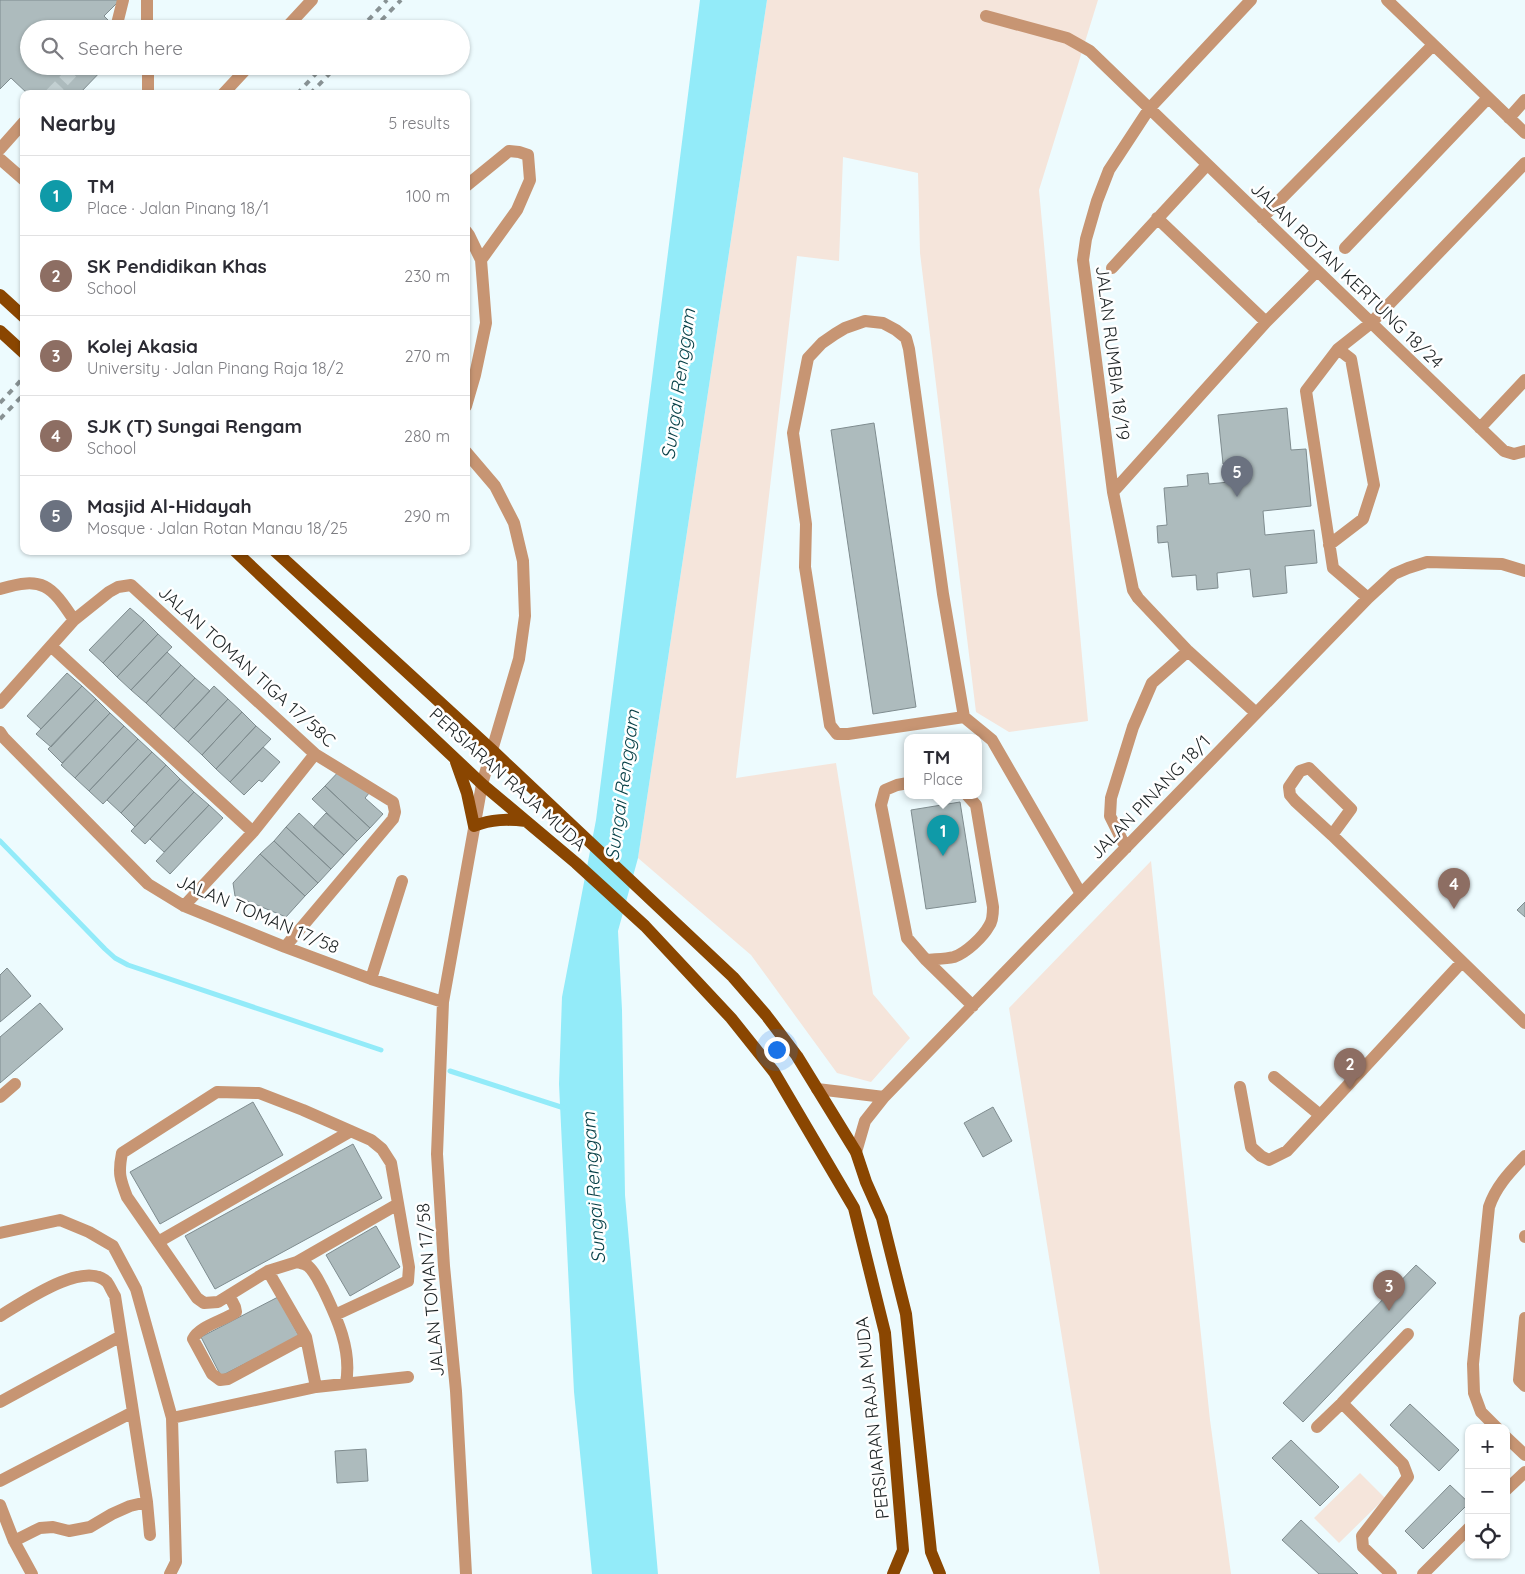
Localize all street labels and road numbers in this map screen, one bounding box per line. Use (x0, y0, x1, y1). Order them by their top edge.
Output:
street label: JALAN ROTAN KERTUNG 18/24 (1246, 177, 1448, 373)
street label: JALAN RUMBIA 18/19 (1091, 264, 1135, 442)
street label: JALAN TOMAN TIGA 17/58C (154, 580, 341, 752)
street label: PERSIARAN RAJA MUDA (425, 702, 592, 856)
street label: JALAN PINANG 18/1 (1085, 730, 1215, 864)
street label: JALAN TOMAN 17/58 (173, 869, 343, 959)
street label: JALAN TOMAN 17/58 (411, 1202, 449, 1378)
street label: PERSIARAN RAJA MUDA (850, 1315, 894, 1520)

